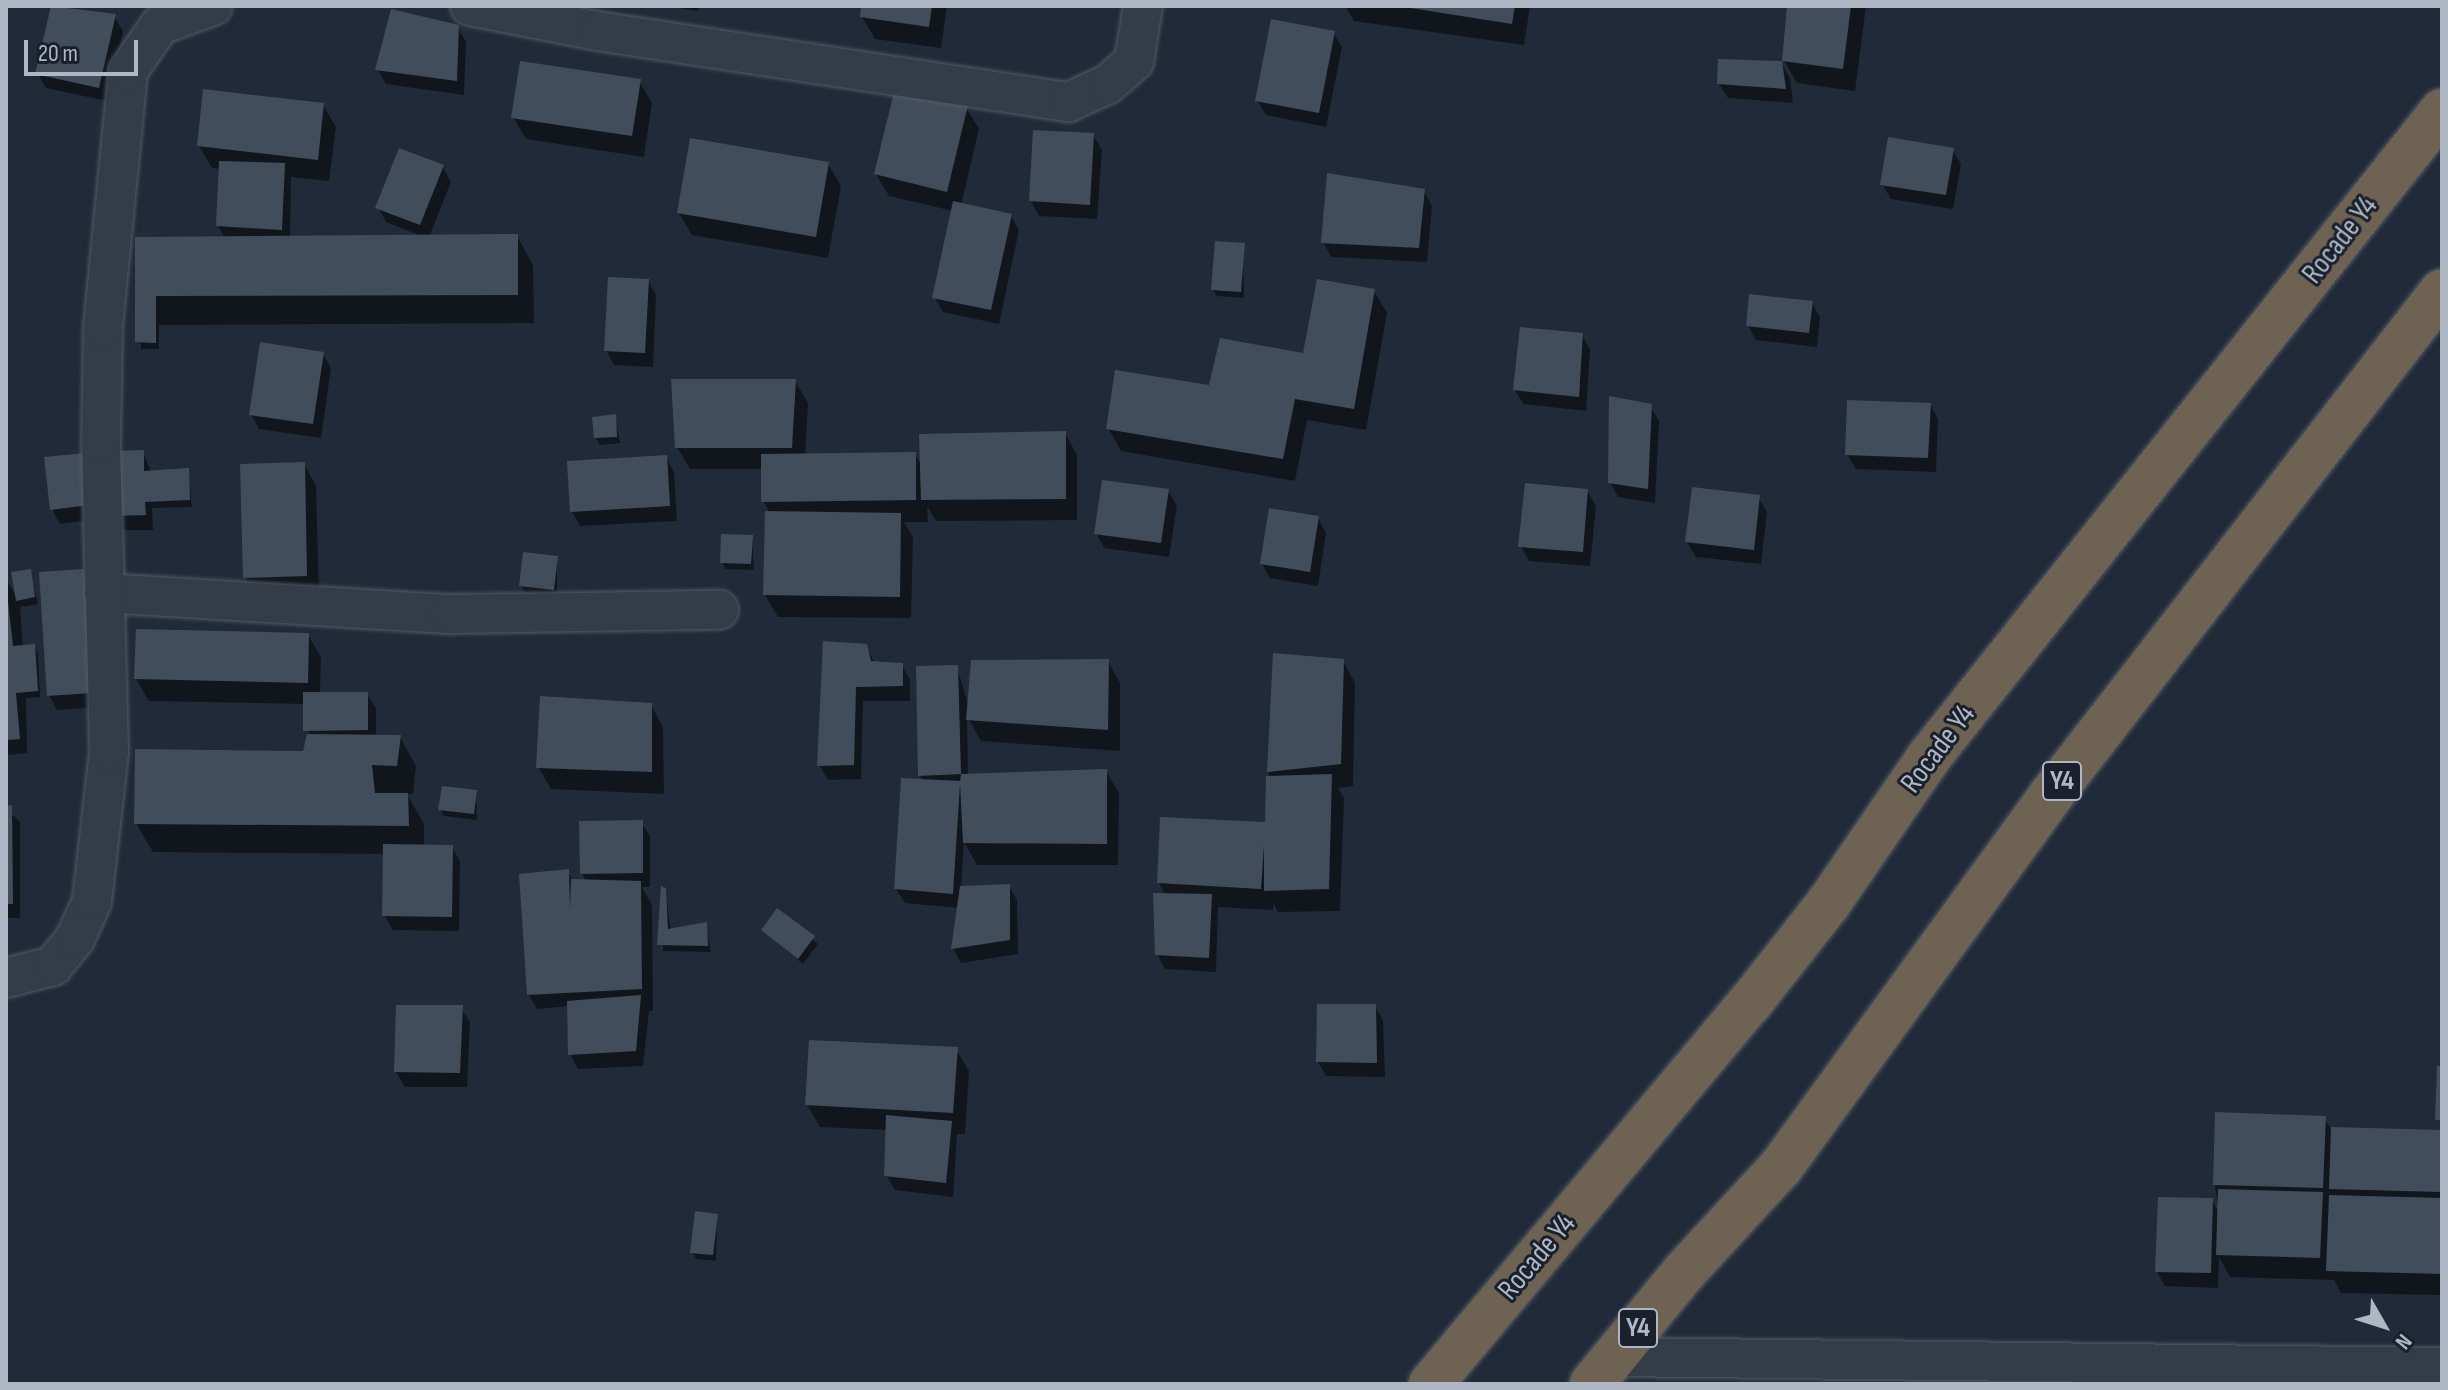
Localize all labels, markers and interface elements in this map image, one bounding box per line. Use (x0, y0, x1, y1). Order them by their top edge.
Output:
scale bar (28, 24, 142, 74)
text: 20 m (38, 39, 78, 68)
street label: Rocade Y4 (2295, 189, 2385, 291)
street label: Rocade Y4 (1893, 698, 1983, 800)
road number: Y4 (2040, 757, 2084, 805)
street label: Rocade Y4 (1491, 1207, 1583, 1307)
north arrow (2344, 1286, 2424, 1366)
road number: Y4 (1616, 1304, 1660, 1352)
text: N (2389, 1328, 2417, 1354)

